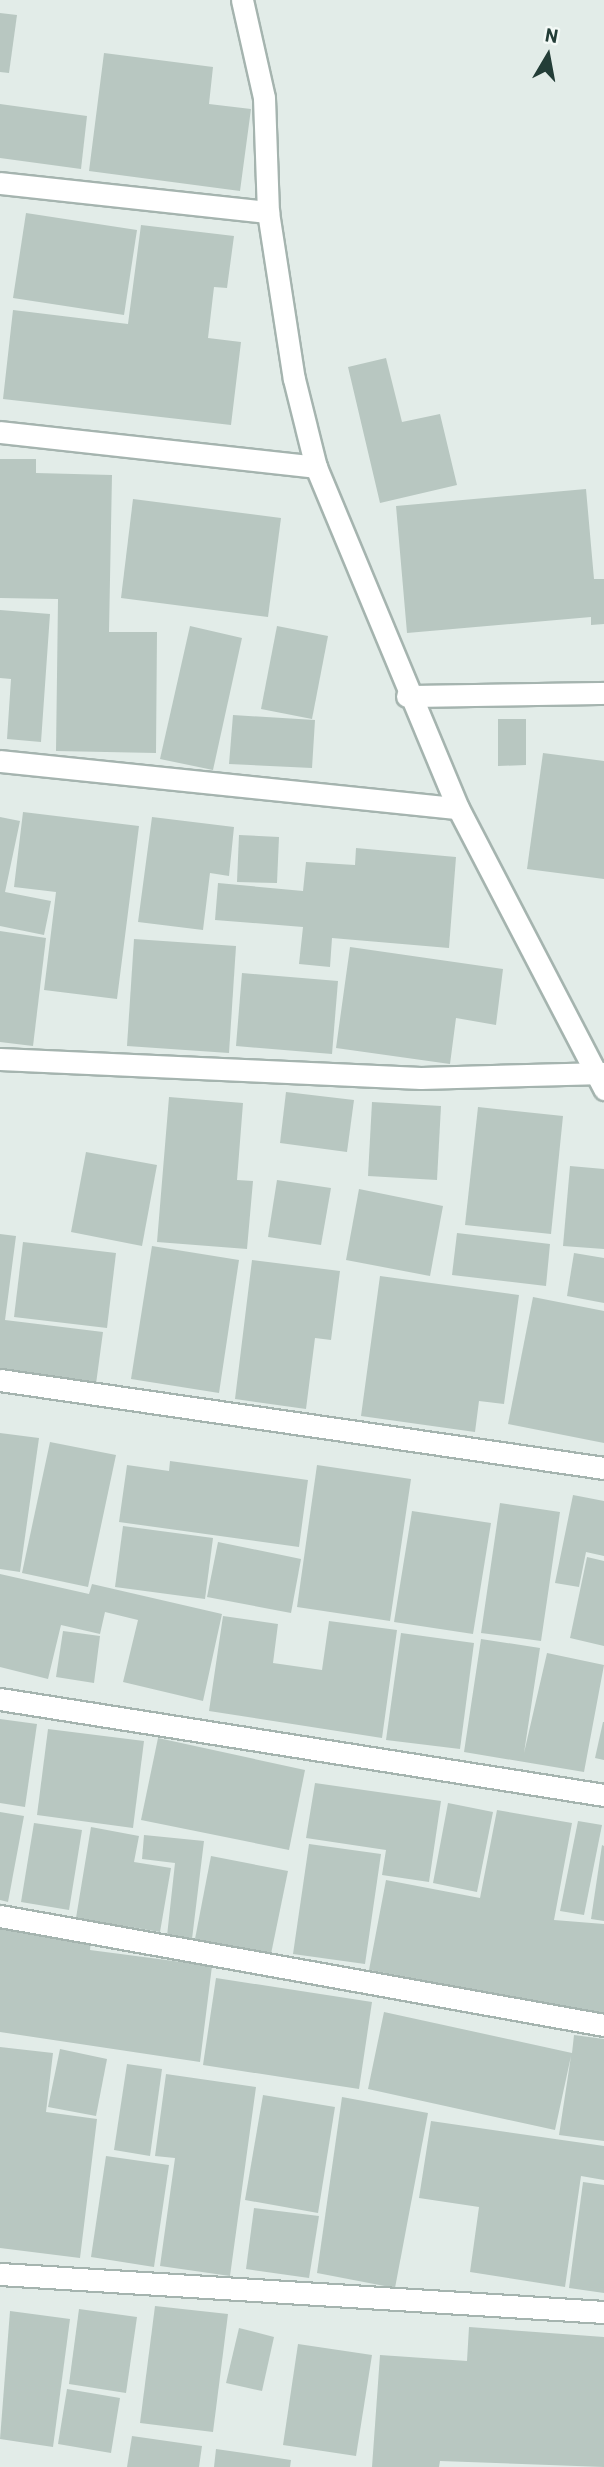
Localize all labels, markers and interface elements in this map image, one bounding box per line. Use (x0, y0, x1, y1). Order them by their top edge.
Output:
north arrow (513, 21, 583, 91)
text: N (544, 22, 560, 47)

